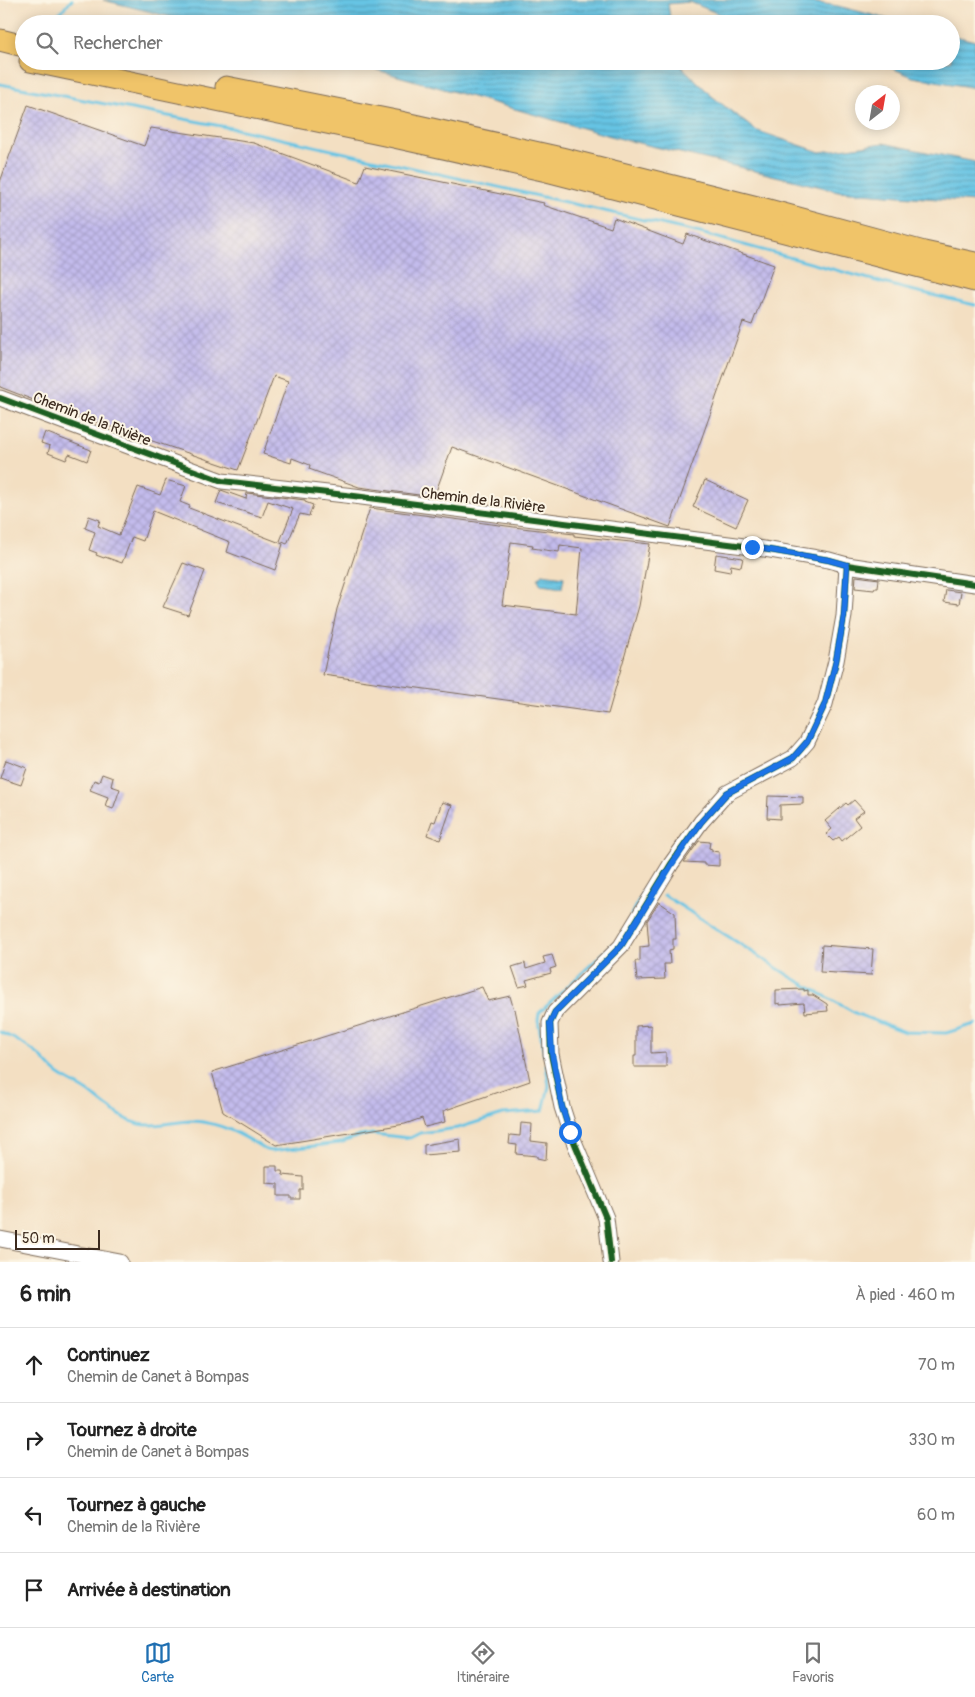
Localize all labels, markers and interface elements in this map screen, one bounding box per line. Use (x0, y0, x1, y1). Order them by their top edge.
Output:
search box (15, 15, 960, 70)
icon: search (33, 29, 61, 57)
text: Rechercher (73, 31, 163, 55)
north arrow (855, 85, 900, 130)
street label: Chemin de la Rivière (30, 388, 154, 451)
street label: Chemin de la Rivière (420, 483, 547, 518)
route end (741, 536, 764, 559)
route start (559, 1121, 582, 1144)
scale bar (15, 1227, 100, 1250)
text: 50 m (22, 1230, 55, 1247)
text: 6 min (20, 1281, 71, 1308)
text: À pied · 460 m (855, 1285, 955, 1305)
text: Continuez (67, 1343, 150, 1367)
icon: ahead (20, 1351, 48, 1379)
text: 70 m (918, 1355, 955, 1375)
text: Chemin de Canet à Bompas (67, 1367, 249, 1387)
text: Tournez à droite (67, 1418, 197, 1442)
icon: right (20, 1426, 48, 1454)
text: 330 m (909, 1430, 955, 1450)
text: Chemin de Canet à Bompas (67, 1442, 249, 1462)
text: Tournez à gauche (67, 1493, 206, 1517)
icon: left (20, 1501, 48, 1529)
text: 60 m (917, 1505, 955, 1525)
text: Chemin de la Rivière (67, 1517, 200, 1537)
icon: arrive (20, 1576, 48, 1604)
text: Arrivée à destination (67, 1578, 231, 1602)
tab: Carte (141, 1639, 174, 1686)
tab: Itinéraire (457, 1639, 509, 1686)
tab: Favoris (792, 1639, 834, 1686)

